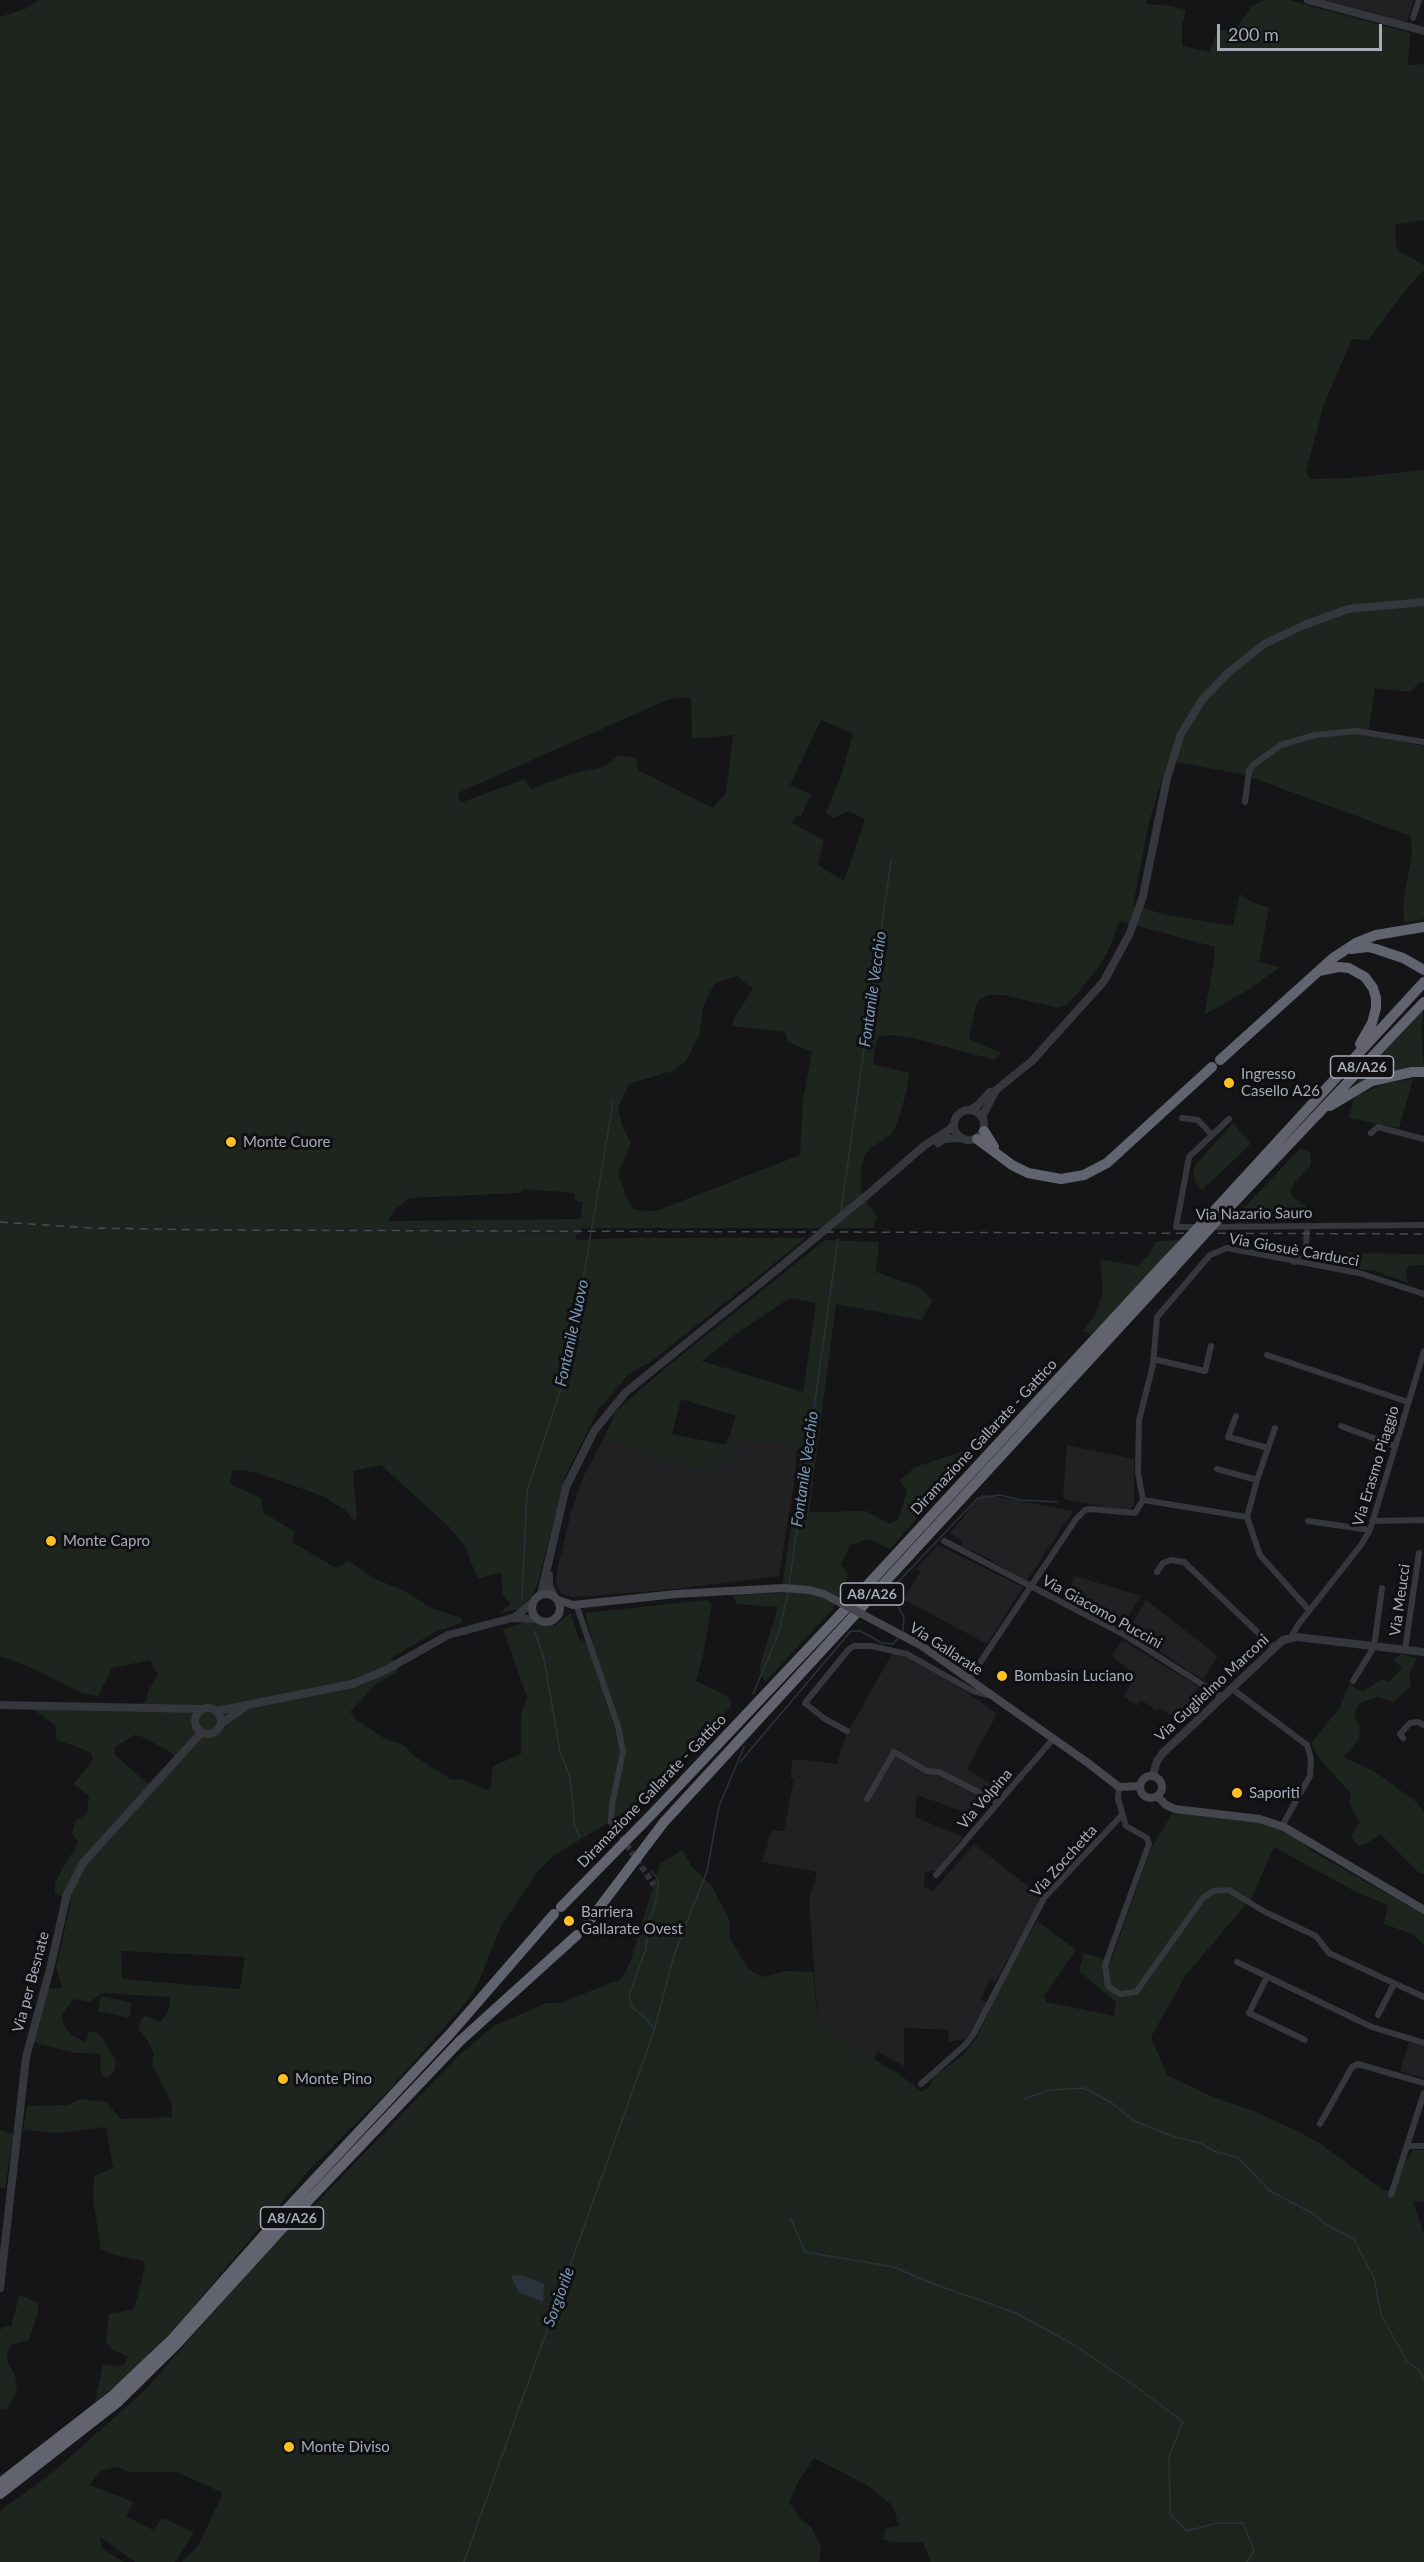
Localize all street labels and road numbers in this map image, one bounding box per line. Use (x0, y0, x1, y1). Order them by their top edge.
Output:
road number: A8/A26 (1330, 1056, 1394, 1078)
street label: Via Nazario Sauro (1195, 1204, 1313, 1224)
street label: Via Giosuè Carducci (1228, 1230, 1360, 1270)
street label: Diramazione Gallarate - Gattico (907, 1355, 1061, 1519)
street label: Via Erasmo Piaggio (1349, 1404, 1403, 1528)
street label: Via Meucci (1386, 1563, 1414, 1637)
street label: Via Giacomo Puccini (1039, 1572, 1165, 1652)
road number: A8/A26 (840, 1583, 904, 1605)
street label: Via Gallarate (906, 1619, 986, 1679)
street label: Via Guglielmo Marconi (1151, 1631, 1273, 1745)
street label: Diramazione Gallarate - Gattico (574, 1711, 730, 1871)
street label: Via Volpina (954, 1765, 1016, 1833)
street label: Via Zocchetta (1027, 1821, 1101, 1901)
street label: Via per Besnate (9, 1930, 53, 2034)
road number: A8/A26 (260, 2207, 324, 2229)

